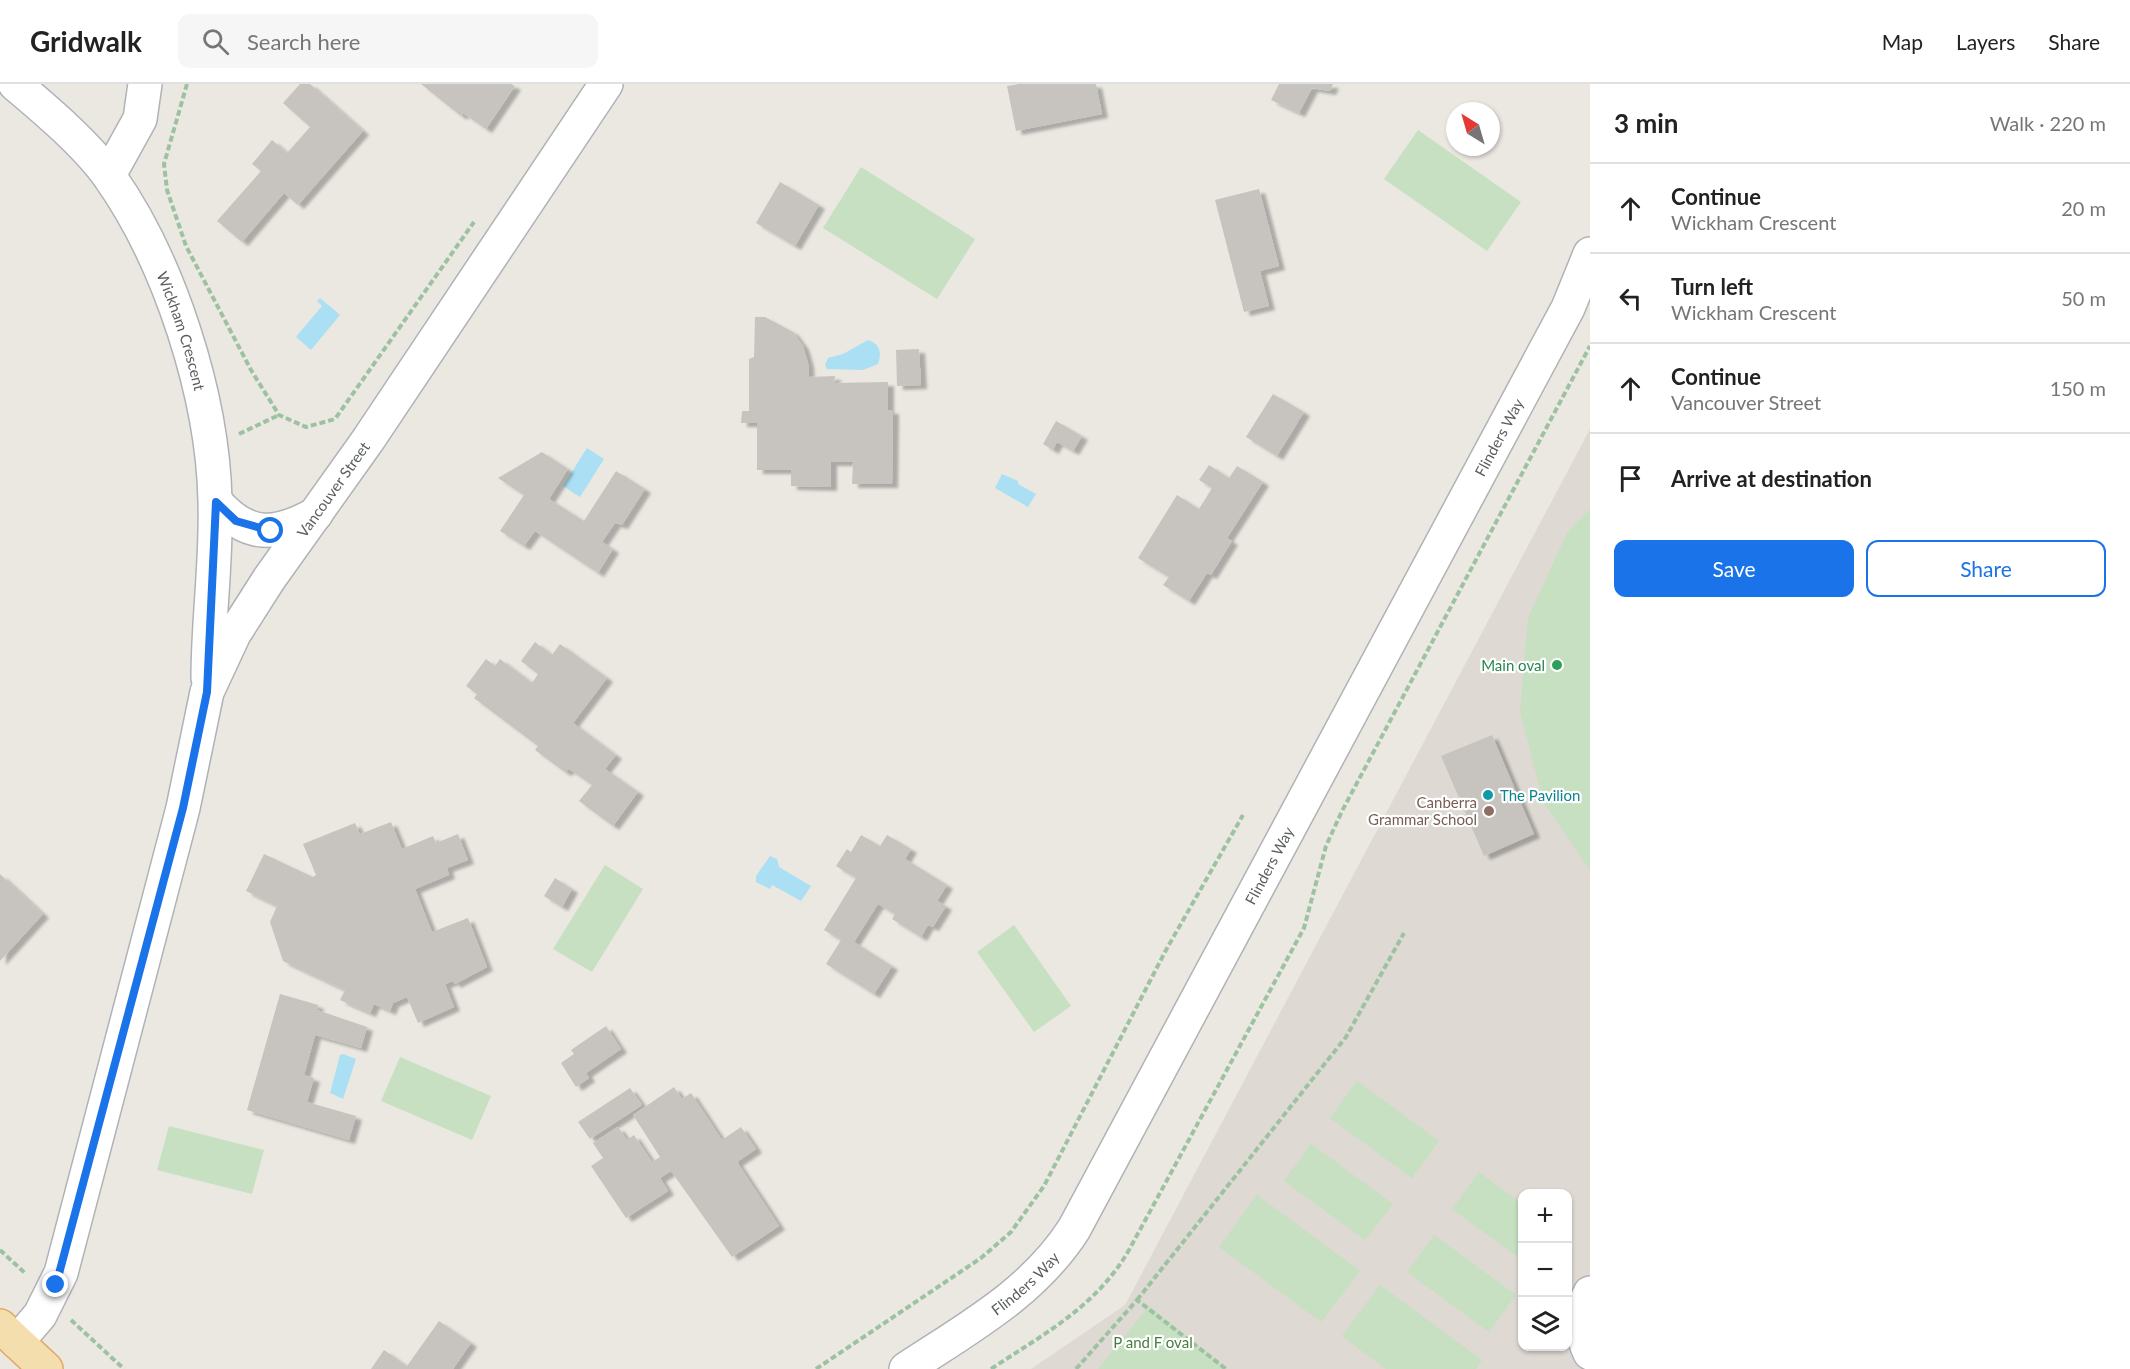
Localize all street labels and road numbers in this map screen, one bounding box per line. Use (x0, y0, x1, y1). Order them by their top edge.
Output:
street label: Wickham Crescent (154, 269, 209, 393)
street label: Flinders Way (1471, 395, 1527, 479)
street label: Vancouver Street (293, 438, 373, 540)
street label: Flinders Way (1241, 823, 1297, 907)
street label: Flinders Way (987, 1248, 1063, 1319)

